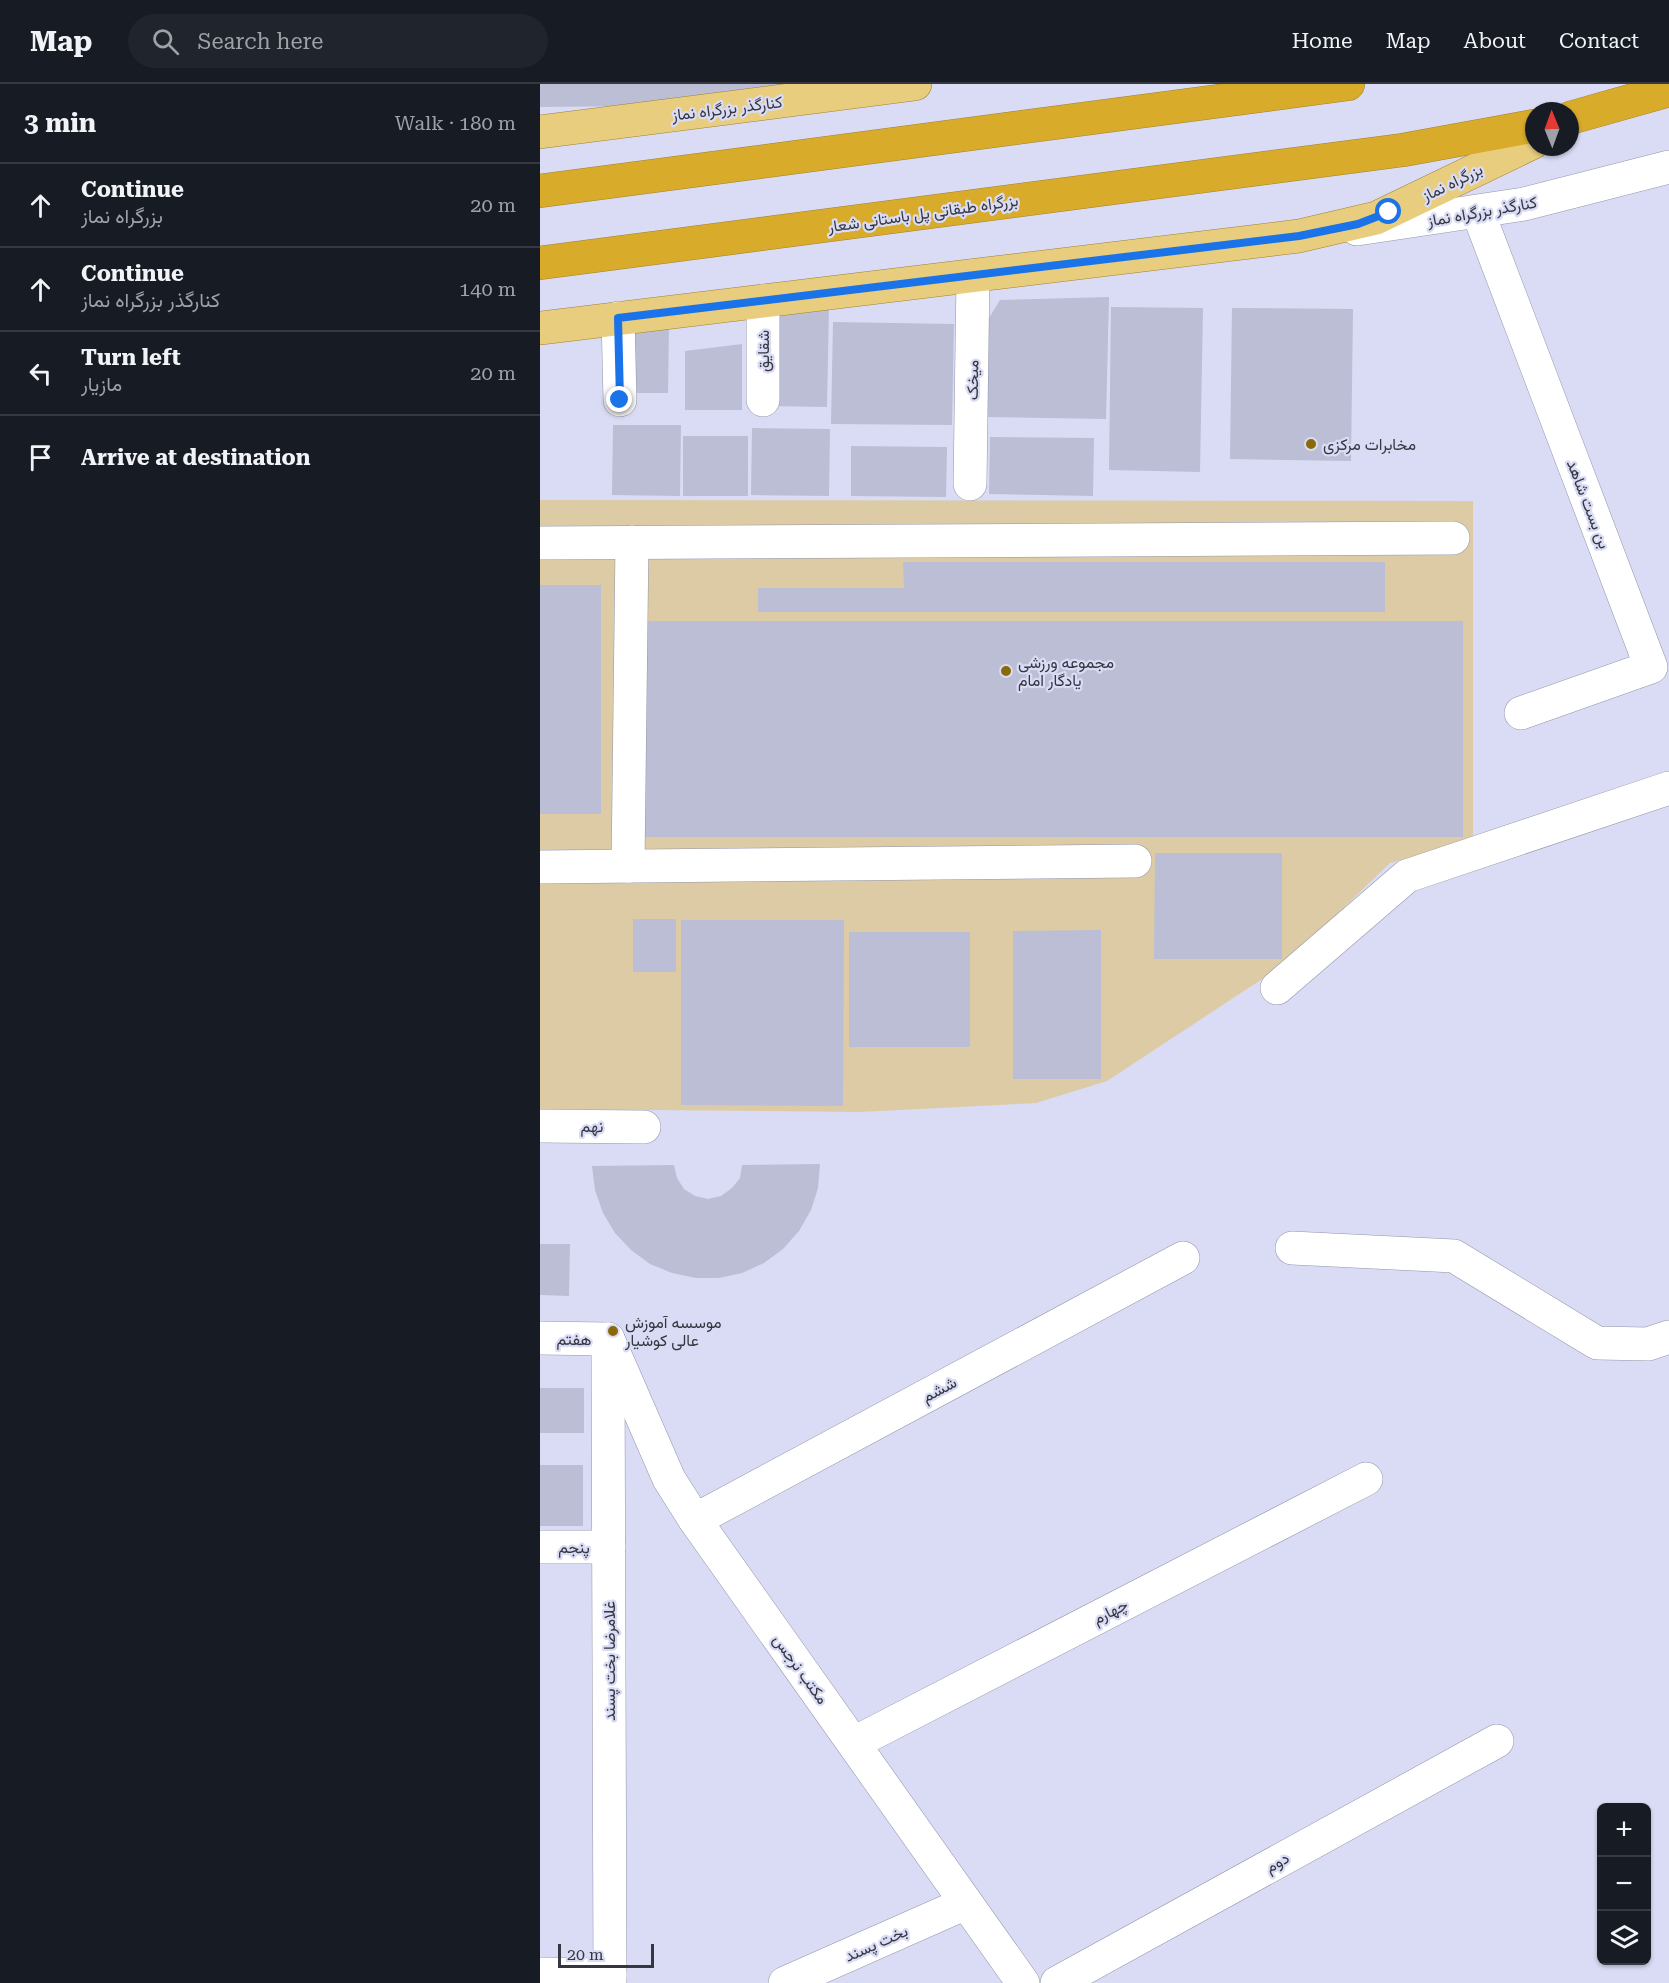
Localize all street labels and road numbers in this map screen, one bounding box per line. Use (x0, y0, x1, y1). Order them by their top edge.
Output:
street label: کنارگذر بزرگراه نماز (670, 92, 784, 126)
street label: بزرگراه نماز (1418, 160, 1486, 207)
street label: بزرگراه طبقاتی پل باستانی شعار (826, 191, 1020, 238)
street label: کنارگذر بزرگراه نماز (1425, 192, 1539, 232)
street label: شقایق (754, 330, 774, 372)
street label: میخک (963, 360, 982, 400)
street label: بن بست شاهد (1562, 457, 1614, 552)
street label: نهم (580, 1117, 603, 1137)
street label: هفتم (556, 1330, 592, 1350)
street label: ششم (919, 1373, 960, 1407)
street label: پنجم (558, 1538, 590, 1559)
street label: چهارم (1090, 1595, 1132, 1630)
street label: غلامرضا بخت پسند (600, 1601, 621, 1721)
street label: مکتب نرجس (768, 1631, 832, 1708)
street label: دوم (1262, 1848, 1293, 1878)
street label: بخت پسند (842, 1921, 911, 1968)

